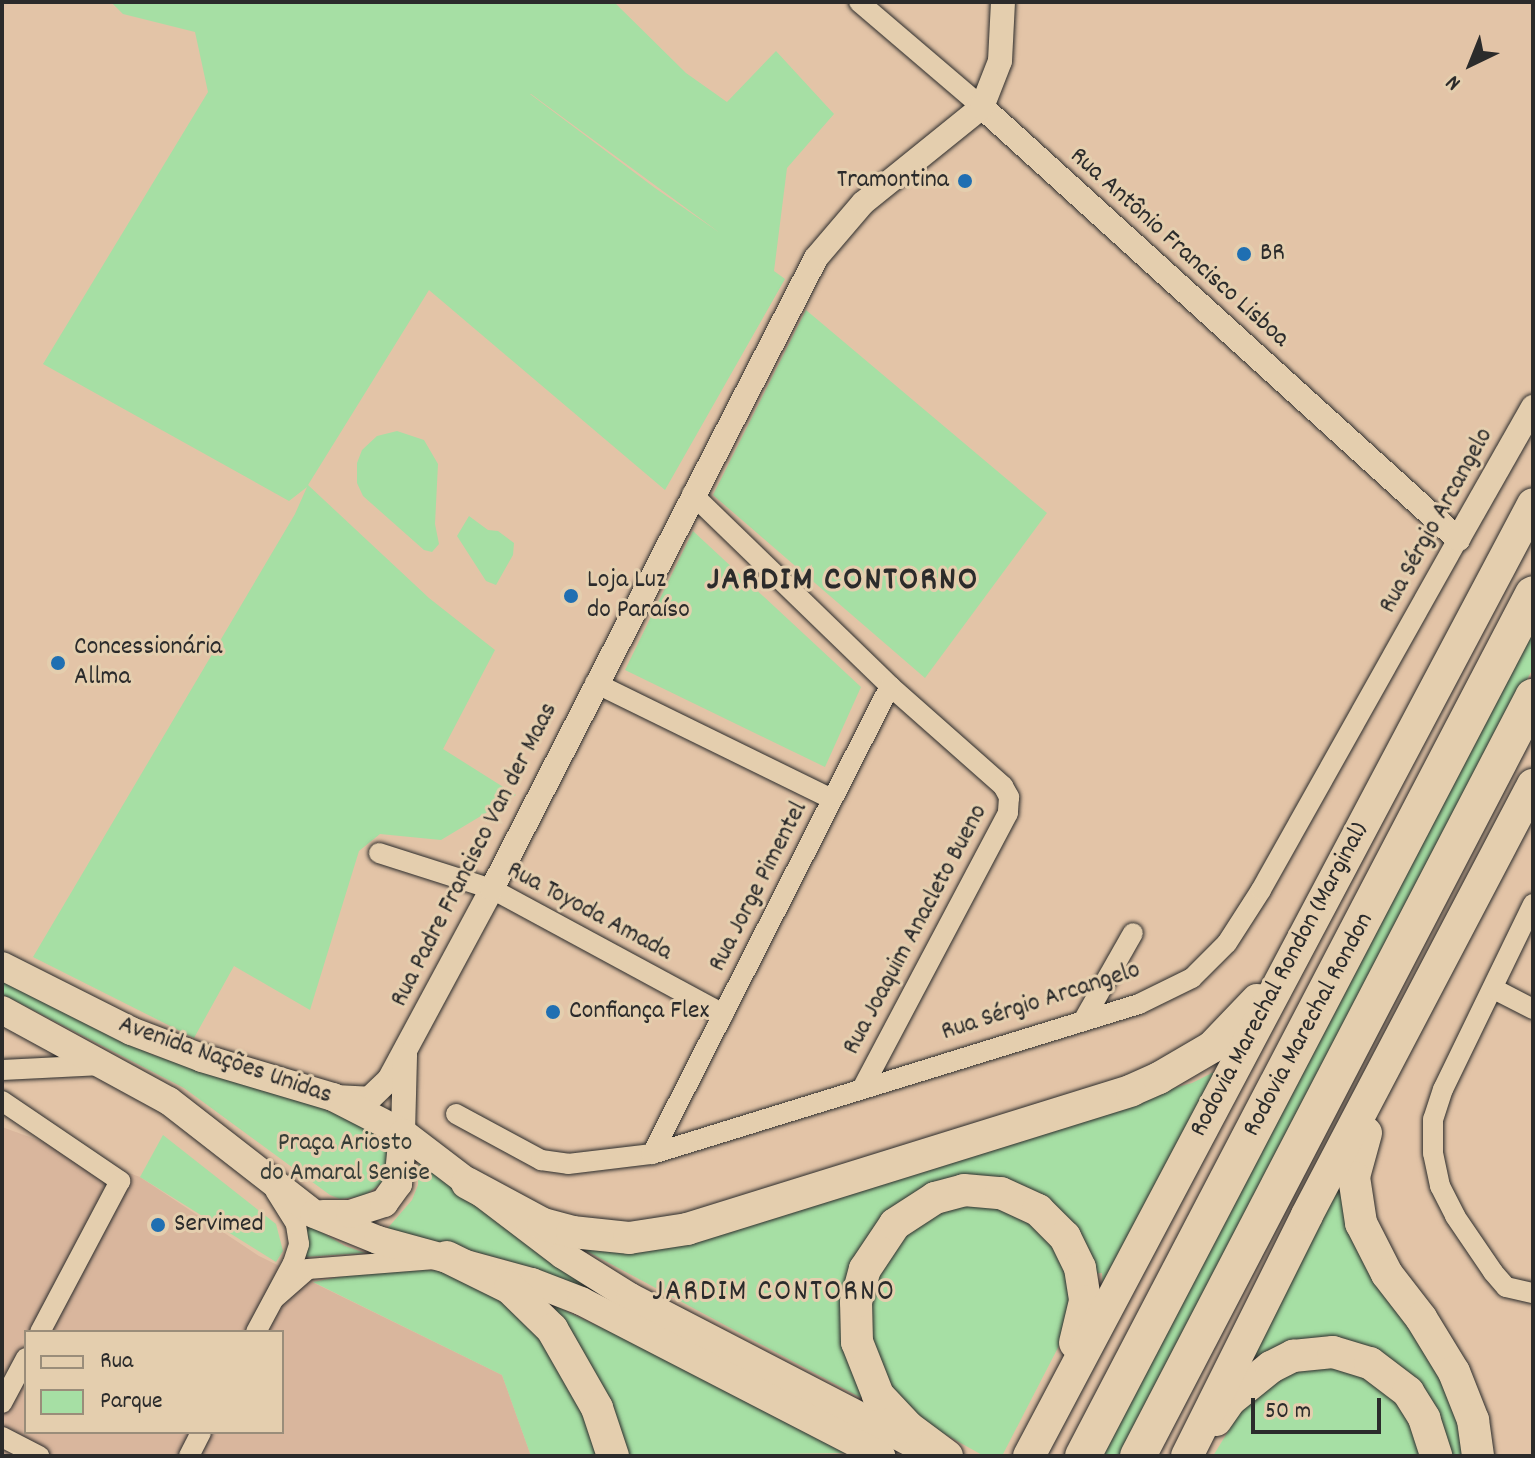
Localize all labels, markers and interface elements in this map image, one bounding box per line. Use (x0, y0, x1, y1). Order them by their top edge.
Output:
north arrow (1431, 24, 1511, 104)
text: N (1440, 67, 1469, 97)
street label: Rua Antônio Francisco Lisboa (1063, 141, 1295, 355)
place label: Tramontina (837, 165, 949, 197)
marker: Tramontina (956, 172, 974, 190)
place label: BR (1260, 238, 1285, 270)
marker: BR (1235, 245, 1253, 263)
street label: Rua Sérgio Arcangelo (1373, 423, 1501, 619)
district label: JARDIM CONTORNO (707, 562, 979, 602)
place label: Loja Luz do Paraíso (587, 565, 690, 626)
marker: Loja Luz do Paraíso (562, 587, 580, 605)
place label: Concessionária Allma (74, 632, 222, 694)
marker: Concessionária Allma (49, 654, 67, 672)
street label: Rua Padre Francisco Van der Maas (385, 698, 565, 1012)
street label: Rua Jorge Pimentel (703, 797, 815, 977)
street label: Rua Joaquim Anacleto Bueno (837, 800, 995, 1060)
street label: Rodovia Marechal Rondon (Marginal) (1184, 817, 1376, 1143)
street label: Rua Toyoda Amada (501, 855, 677, 969)
street label: Rodovia Marechal Rondon (1237, 908, 1381, 1142)
street label: Rua Sérgio Arcangelo (938, 955, 1144, 1049)
place label: Confiança Flex (569, 996, 709, 1028)
marker: Confiança Flex (544, 1003, 562, 1021)
street label: Avenida Nações Unidas (114, 1010, 336, 1112)
park label: Praça Ariosto do Amaral Senise (260, 1128, 430, 1190)
place label: Servimed (174, 1209, 264, 1241)
marker: Servimed (149, 1216, 167, 1234)
district label: JARDIM CONTORNO (652, 1276, 896, 1312)
legend (24, 1330, 284, 1434)
text: Rua (100, 1345, 133, 1379)
scale bar (1255, 1382, 1385, 1432)
text: Parque (100, 1385, 163, 1419)
text: 50 m (1265, 1395, 1311, 1429)

